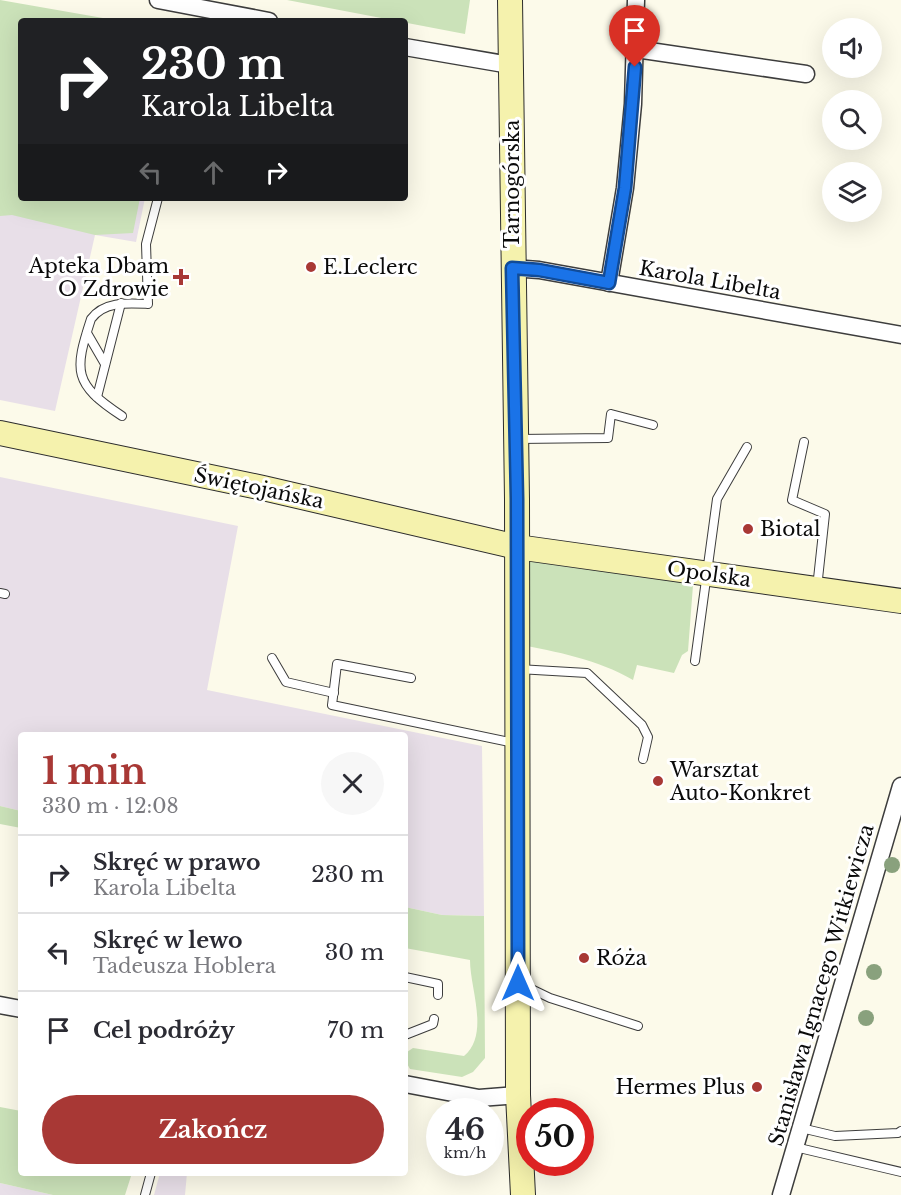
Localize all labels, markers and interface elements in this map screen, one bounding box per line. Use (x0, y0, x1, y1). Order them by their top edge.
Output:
pin (609, 5, 660, 67)
icon: arrive (618, 14, 651, 47)
map controls (822, 18, 882, 222)
button: sound (822, 18, 882, 78)
text: 230 m (141, 38, 284, 90)
icon: right (42, 42, 120, 120)
text: Karola Libelta (141, 90, 334, 123)
button: search (822, 90, 882, 150)
street label: Tarnogórska (500, 119, 524, 248)
icon: left (134, 156, 167, 189)
icon: ahead (197, 156, 230, 189)
icon: right (260, 156, 293, 189)
button: layers (822, 162, 882, 222)
place label: Apteka Dbam O Zdrowie (28, 254, 170, 301)
place label: E.Leclerc (323, 255, 418, 279)
street label: Karola Libelta (637, 256, 784, 304)
marker: E.Leclerc (304, 260, 318, 274)
marker: Apteka Dbam O Zdrowie (174, 270, 188, 284)
street label: Świętojańska (192, 462, 327, 514)
place label: Biotal (760, 517, 820, 541)
marker: Biotal (741, 522, 755, 536)
street label: Opolska (665, 556, 753, 592)
text: 1 min (42, 749, 146, 794)
button: close (321, 752, 384, 815)
place label: Warsztat Auto-Konkret (669, 758, 811, 805)
marker: Warsztat Auto-Konkret (651, 774, 665, 788)
text: 330 m · 12:08 (42, 794, 179, 818)
street label: Stanisława Ignacego Witkiewicza (764, 821, 879, 1149)
text: Skręć w prawo (93, 849, 260, 876)
icon: right (42, 858, 75, 891)
text: 230 m (311, 861, 384, 888)
text: Karola Libelta (93, 876, 236, 900)
text: Skręć w lewo (93, 927, 242, 954)
icon: left (42, 936, 75, 969)
text: 30 m (325, 939, 384, 966)
place label: Róża (596, 946, 648, 970)
position arrow (486, 951, 550, 1015)
marker: Róża (577, 951, 591, 965)
text: Tadeusza Hoblera (93, 954, 276, 978)
icon: arrive (42, 1014, 75, 1047)
text: Cel podróży (93, 1017, 235, 1044)
text: 70 m (327, 1017, 384, 1044)
place label: Hermes Plus (616, 1075, 745, 1099)
marker: Hermes Plus (750, 1080, 764, 1094)
button: Zakończ (42, 1095, 384, 1164)
speed limit sign: 50 (516, 1098, 594, 1176)
text: 46 (445, 1111, 485, 1148)
text: km/h (444, 1143, 486, 1162)

